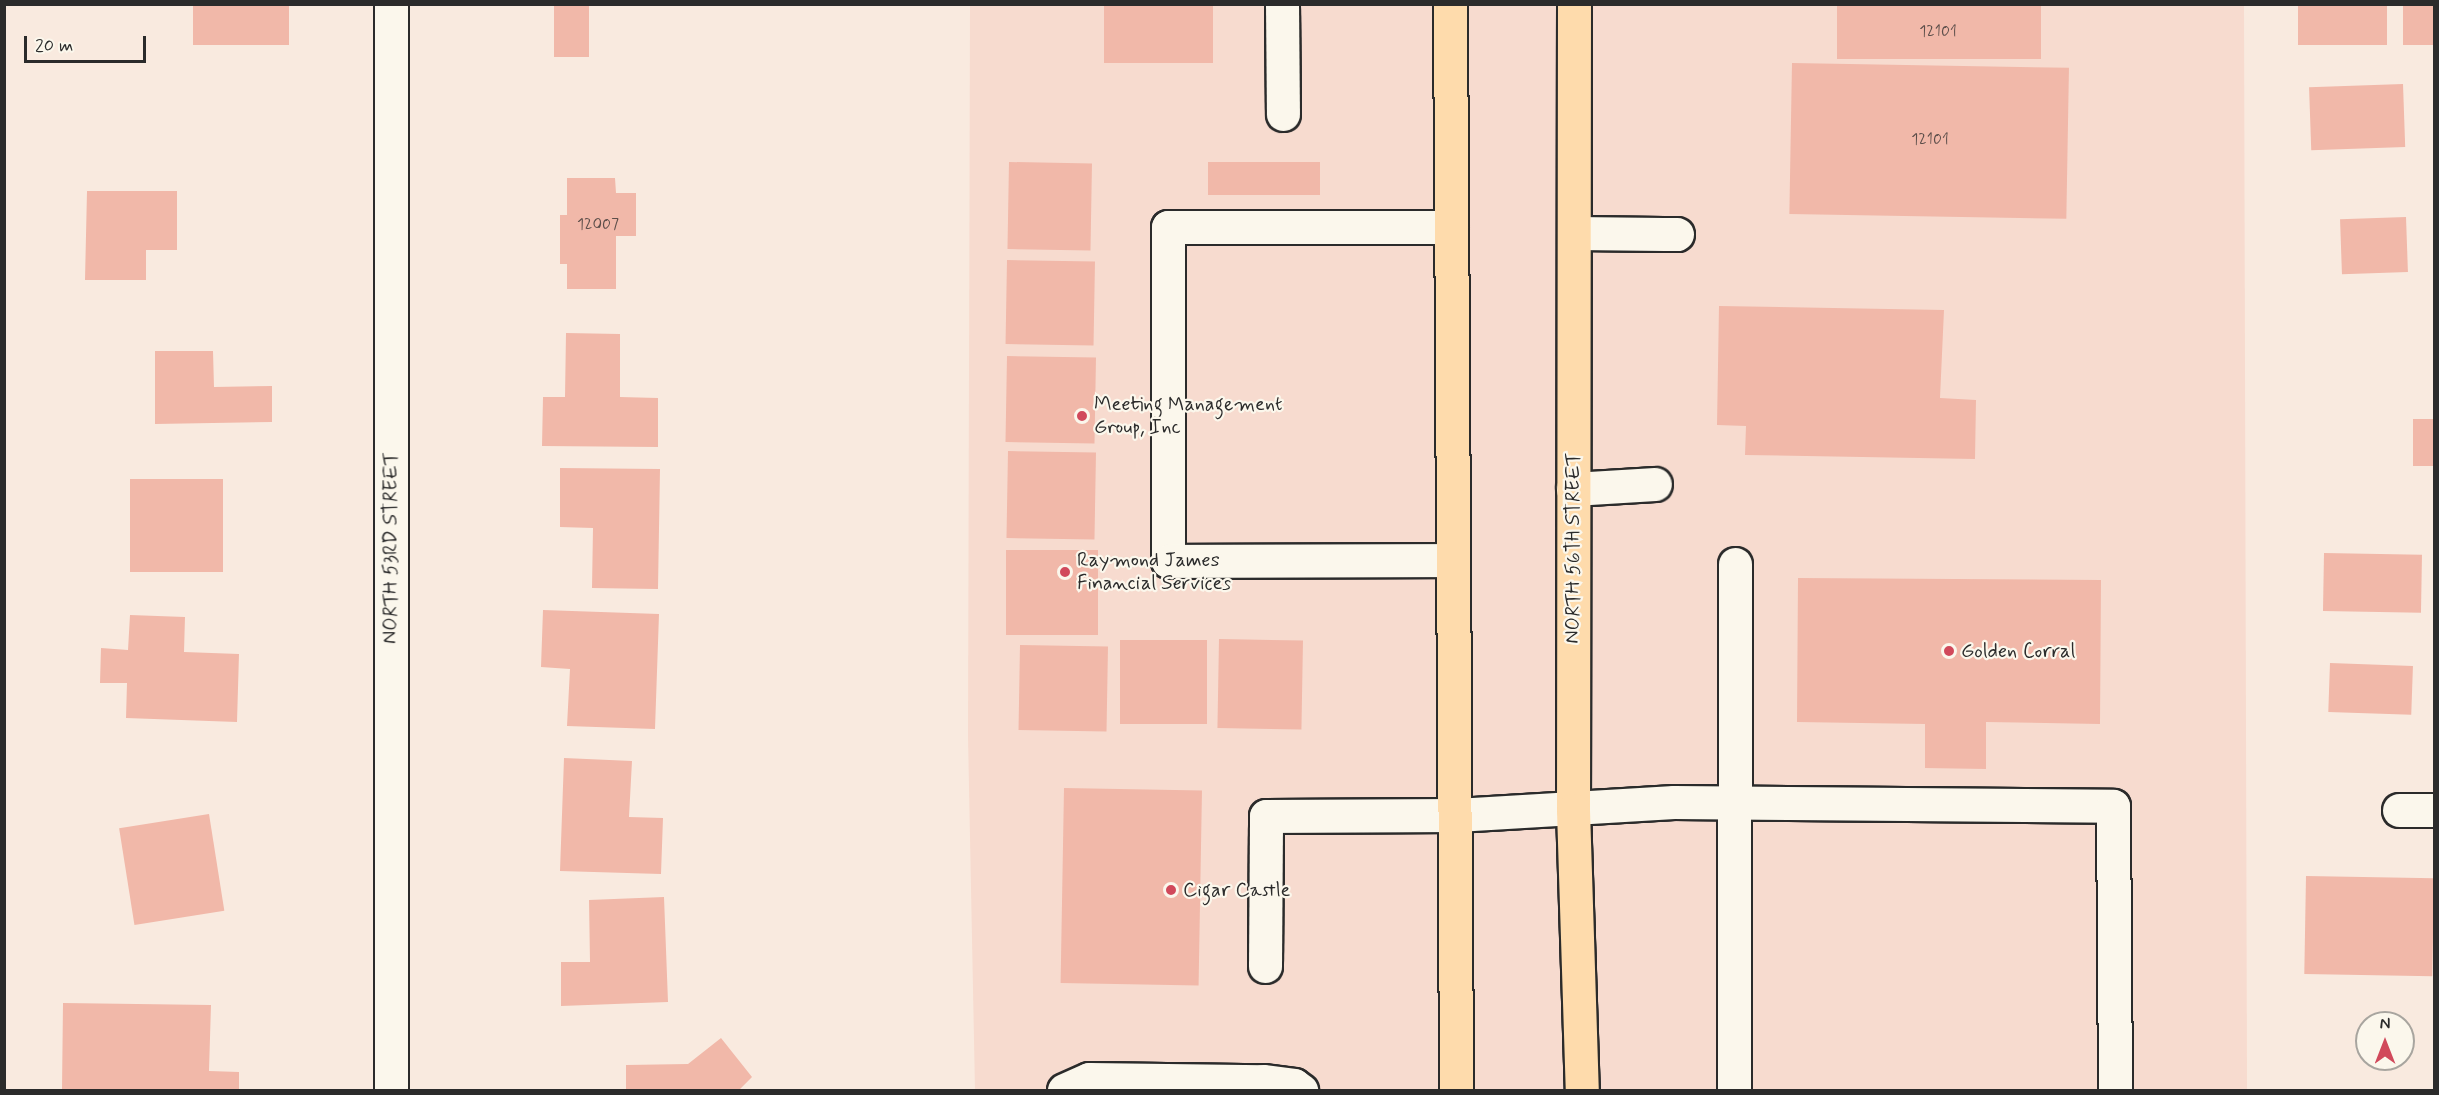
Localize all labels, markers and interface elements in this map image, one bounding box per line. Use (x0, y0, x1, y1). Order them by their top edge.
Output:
house number: 12101 (1919, 22, 1957, 42)
scale bar (27, 24, 148, 62)
text: 20 m (35, 34, 73, 58)
house number: 12101 (1911, 130, 1949, 150)
house number: 12007 (577, 215, 619, 235)
place label: Meeting Management Group, Inc (1094, 392, 1282, 439)
marker: Meeting Management Group, Inc (1075, 409, 1089, 423)
street label: NORTH 53RD STREET (379, 451, 403, 645)
street label: NORTH 56TH STREET (1561, 451, 1585, 645)
place label: Raymond James Financial Services (1077, 548, 1230, 595)
marker: Raymond James Financial Services (1058, 565, 1072, 579)
place label: Golden Corral (1961, 639, 2077, 663)
marker: Golden Corral (1942, 644, 1956, 658)
place label: Cigar Castle (1183, 878, 1289, 902)
marker: Cigar Castle (1164, 883, 1178, 897)
north arrow (2355, 1011, 2415, 1071)
text: N (2380, 1014, 2390, 1035)

